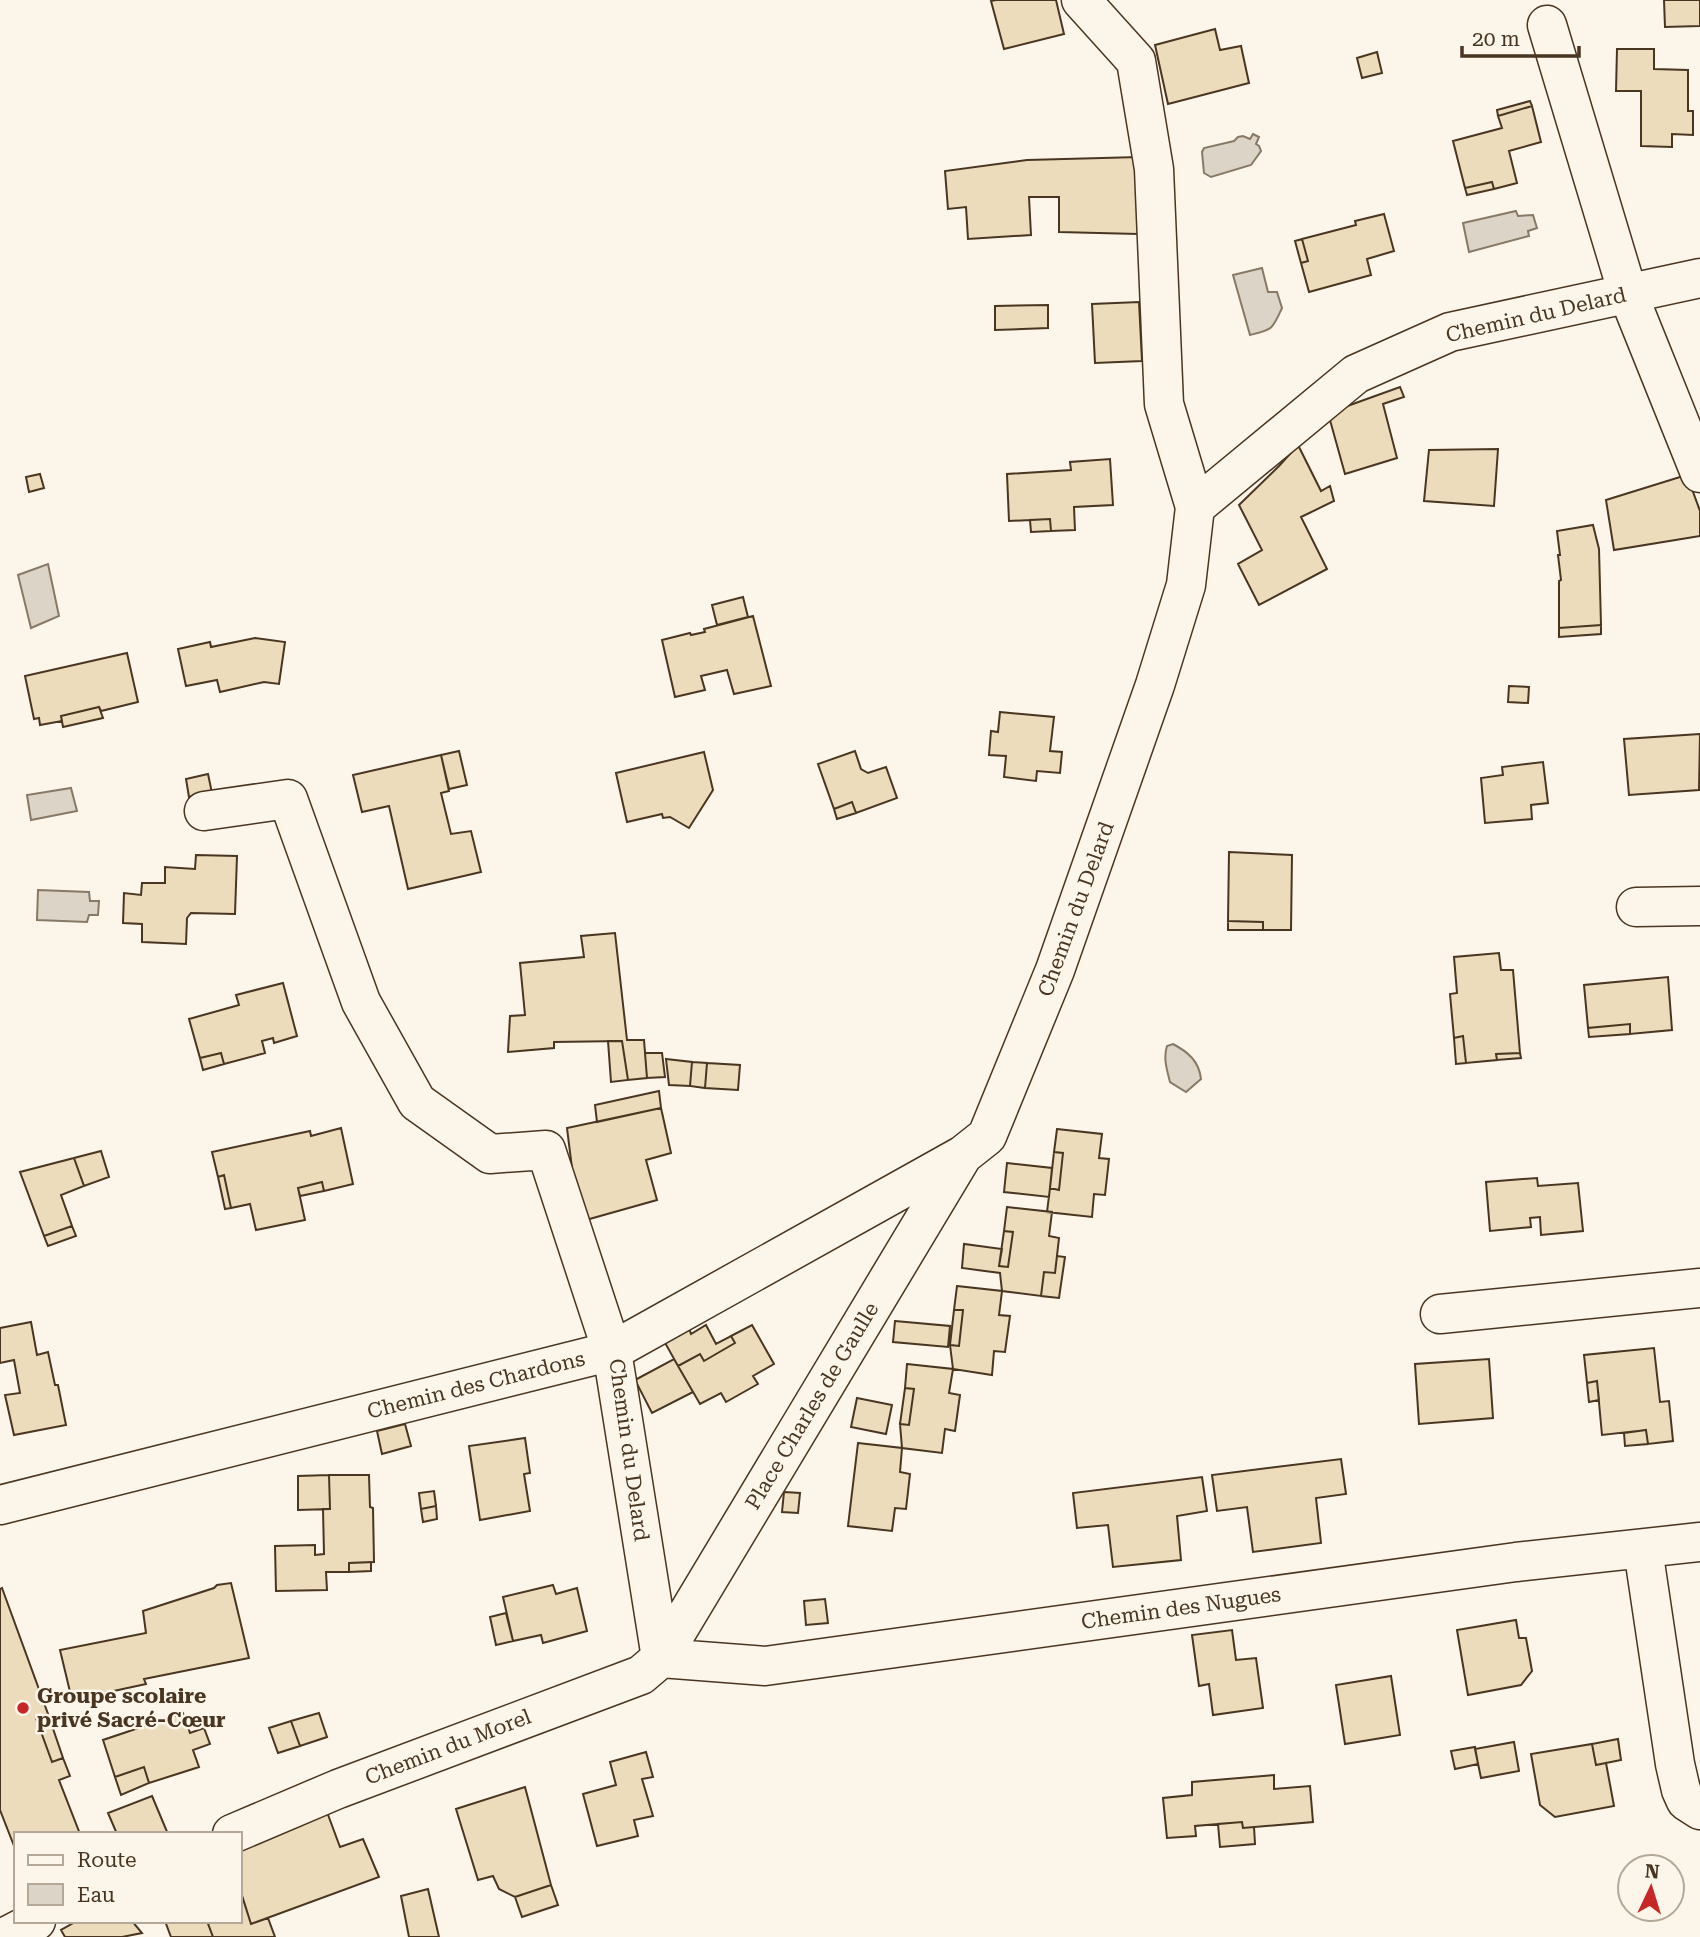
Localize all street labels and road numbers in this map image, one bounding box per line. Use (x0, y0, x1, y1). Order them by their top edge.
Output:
street label: Chemin du Delard (1444, 282, 1629, 347)
street label: Chemin du Delard (1033, 818, 1119, 1000)
street label: Place Charles de Gaulle (741, 1298, 883, 1514)
street label: Chemin des Chardons (365, 1346, 587, 1424)
street label: Chemin du Delard (604, 1357, 654, 1543)
street label: Chemin des Nugues (1080, 1582, 1282, 1634)
street label: Chemin du Morel (362, 1704, 535, 1790)

